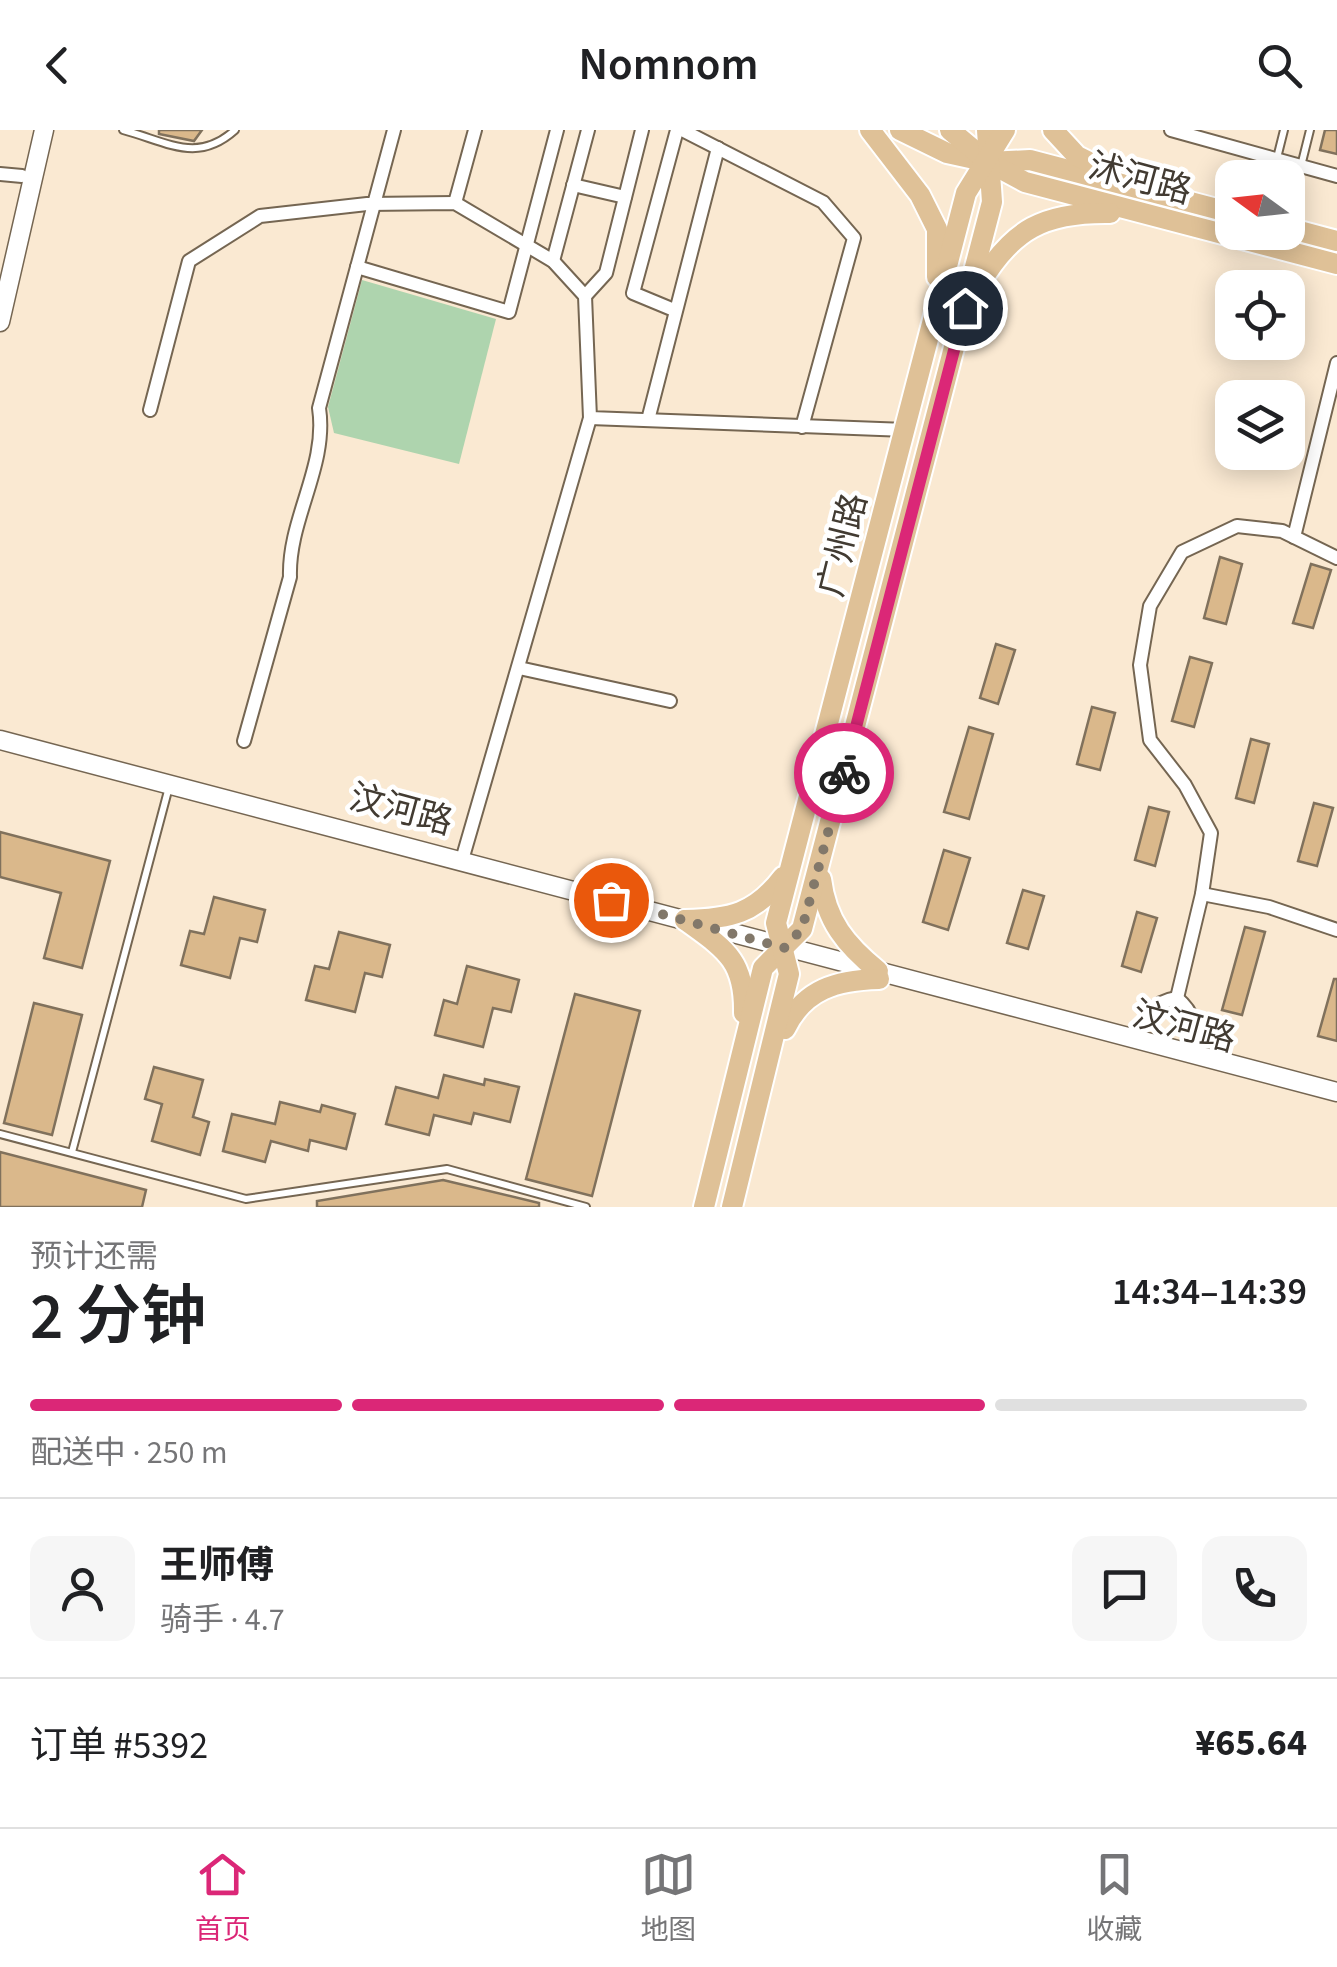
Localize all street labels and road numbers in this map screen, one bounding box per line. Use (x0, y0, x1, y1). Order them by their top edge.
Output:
street label: 沭河路 (1083, 141, 1197, 217)
street label: 广州路 (806, 488, 880, 602)
street label: 汶河路 (344, 772, 458, 848)
street label: 汶河路 (1127, 989, 1241, 1065)

